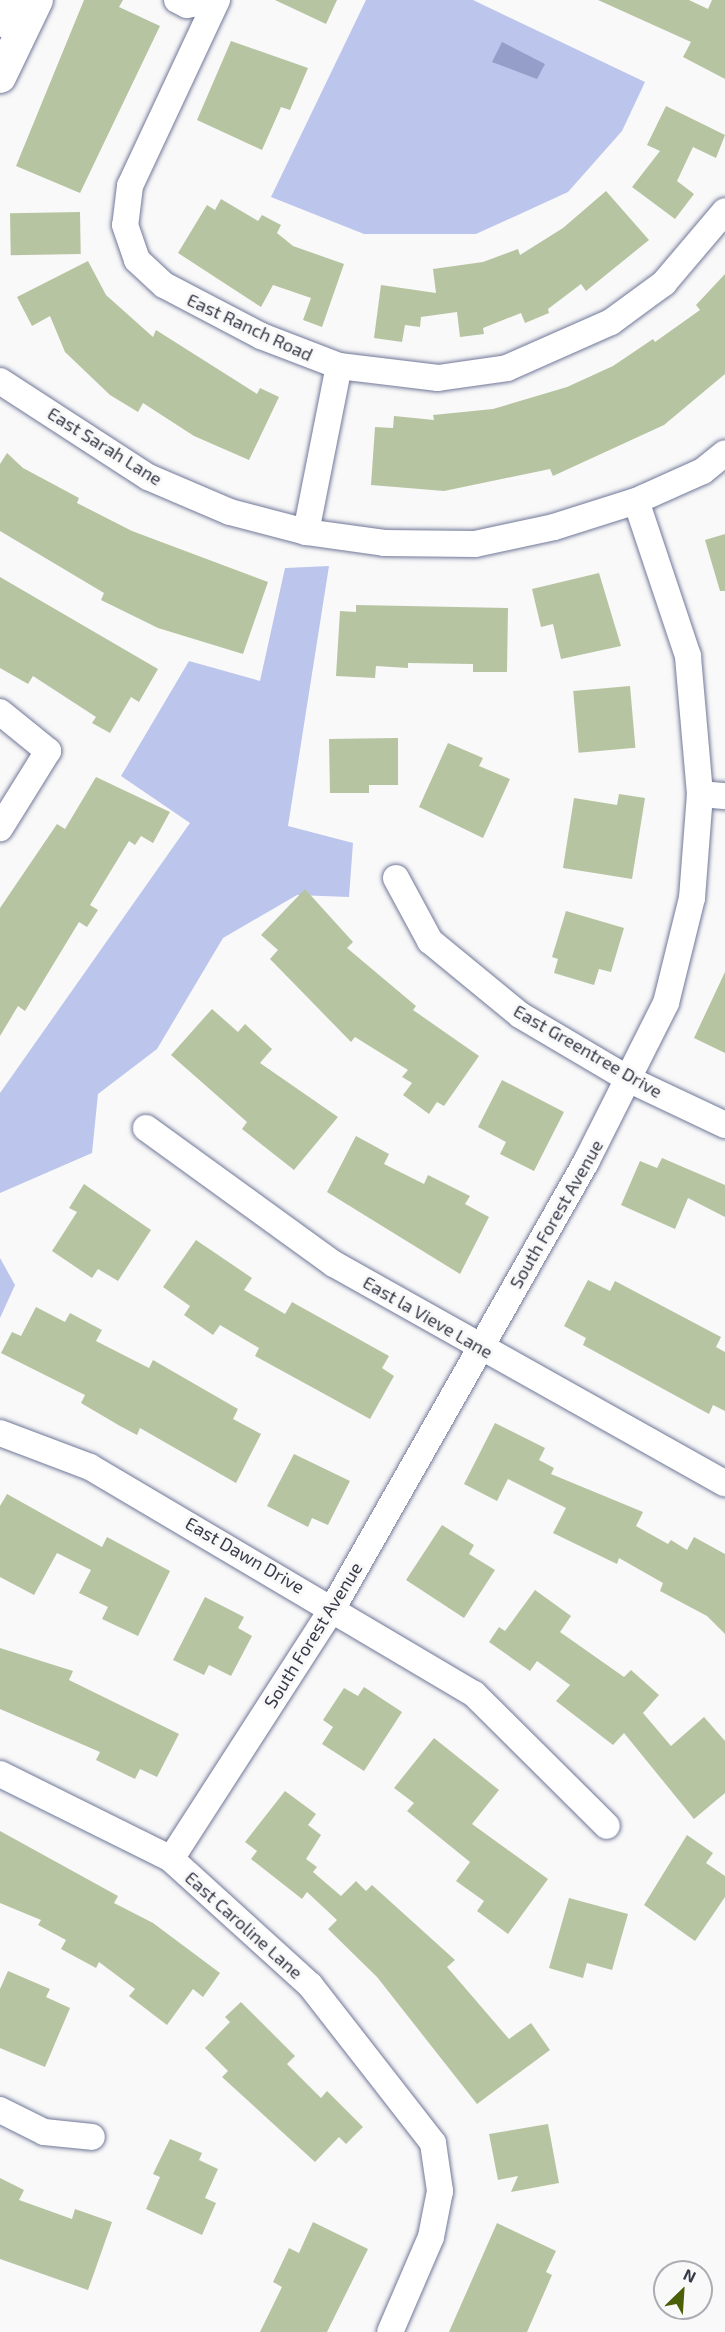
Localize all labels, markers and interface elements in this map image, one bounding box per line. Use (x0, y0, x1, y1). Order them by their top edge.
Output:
street label: East Ranch Road (184, 288, 316, 366)
street label: East Sarah Lane (44, 402, 166, 490)
street label: East Greentree Drive (510, 1000, 666, 1102)
street label: South Forest Avenue (505, 1136, 607, 1292)
street label: East la Vieve Lane (359, 1271, 497, 1363)
street label: East Dawn Drive (182, 1512, 308, 1598)
street label: South Forest Avenue (259, 1558, 367, 1712)
street label: East Caroline Lane (181, 1867, 307, 1983)
north arrow (653, 2260, 713, 2320)
text: N (681, 2264, 699, 2286)

